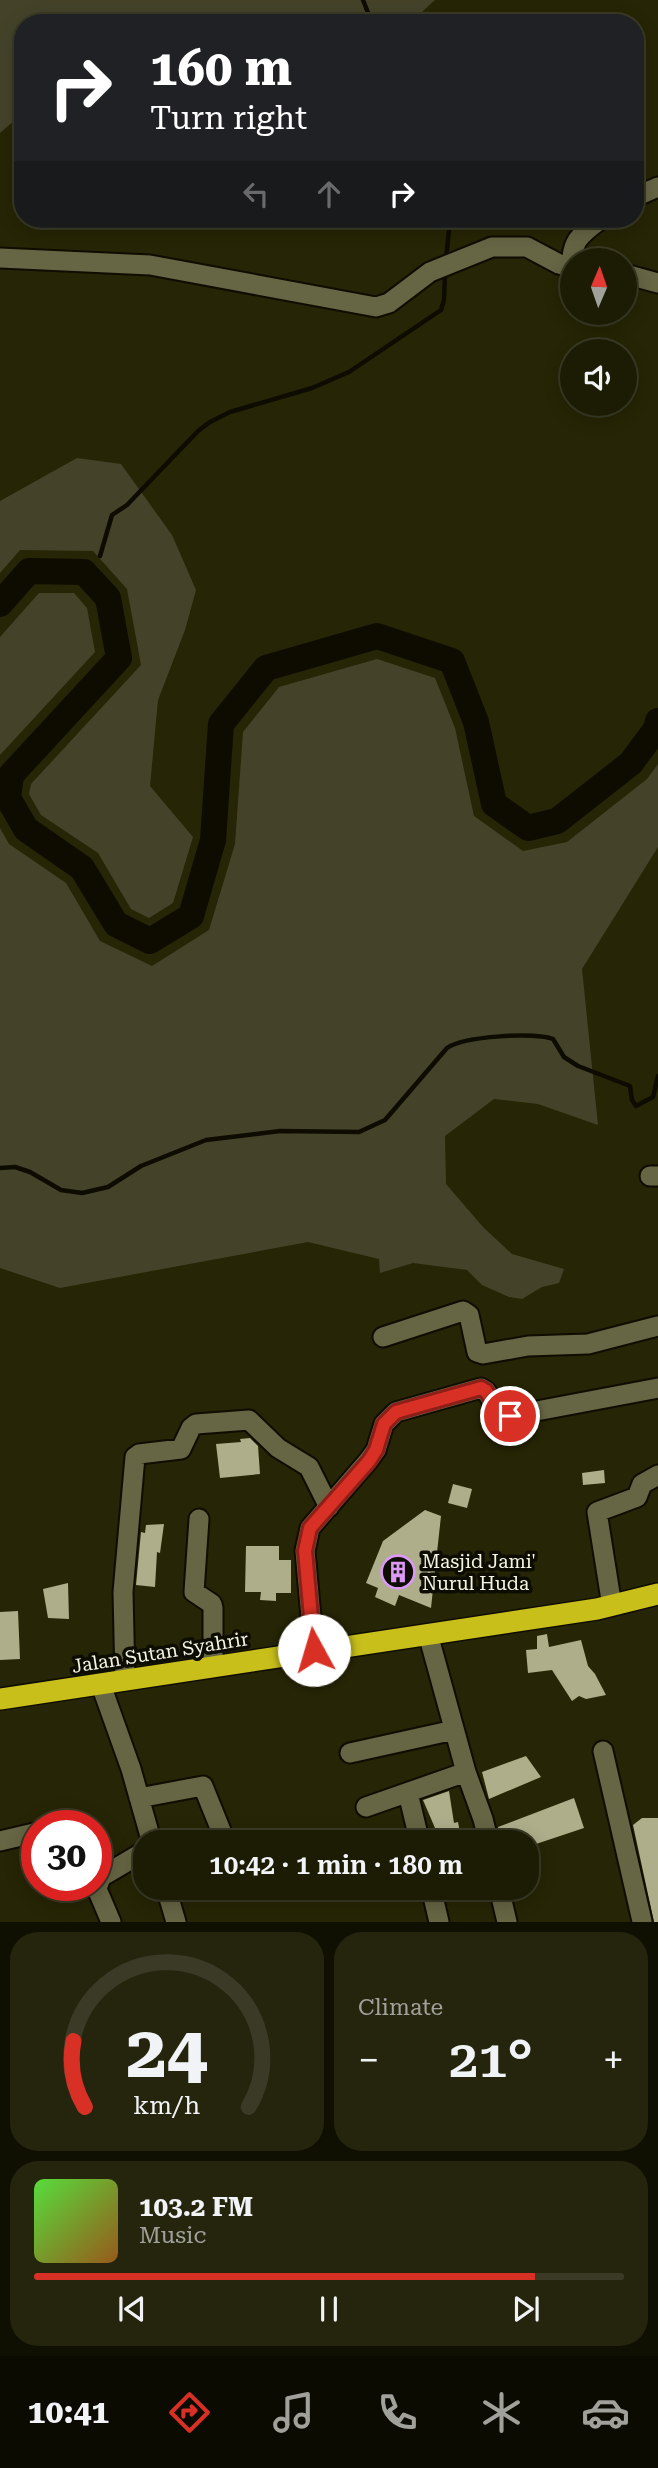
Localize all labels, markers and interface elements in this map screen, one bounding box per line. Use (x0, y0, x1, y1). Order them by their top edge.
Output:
text: 160 m (150, 40, 292, 97)
icon: right (35, 42, 126, 133)
text: Turn right (150, 99, 307, 137)
icon: left (237, 175, 275, 213)
icon: ahead (310, 175, 348, 213)
icon: right (383, 175, 421, 213)
north arrow (560, 248, 637, 326)
map controls (560, 248, 637, 416)
button: sound (560, 339, 637, 416)
pin (480, 1386, 540, 1446)
icon: arrive (491, 1397, 529, 1435)
place label: Masjid Jami' Nurul Huda (422, 1550, 536, 1595)
building icon: Masjid Jami' Nurul Huda (379, 1553, 417, 1591)
position arrow (277, 1613, 351, 1687)
street label: Jalan Sutan Syahrir (70, 1627, 250, 1678)
speed limit sign: 30 (21, 1810, 112, 1901)
text: 10:42 · 1 min · 180 m (209, 1850, 463, 1880)
text: Climate (358, 1994, 443, 2021)
text: 24 (126, 2011, 208, 2096)
text: 21° (449, 2029, 533, 2090)
text: − (358, 2038, 379, 2082)
text: + (603, 2038, 624, 2082)
text: km/h (134, 2091, 200, 2120)
text: 103.2 FM (139, 2192, 253, 2222)
text: Music (139, 2222, 206, 2249)
icon: previous (113, 2290, 151, 2328)
icon: pause (310, 2290, 348, 2328)
icon: next (507, 2290, 545, 2328)
icon: directions (165, 2388, 214, 2437)
icon: music (269, 2388, 318, 2437)
icon: phone (373, 2388, 422, 2437)
icon: climate (477, 2388, 526, 2437)
icon: car (581, 2388, 630, 2437)
text: 10:41 (28, 2393, 109, 2431)

